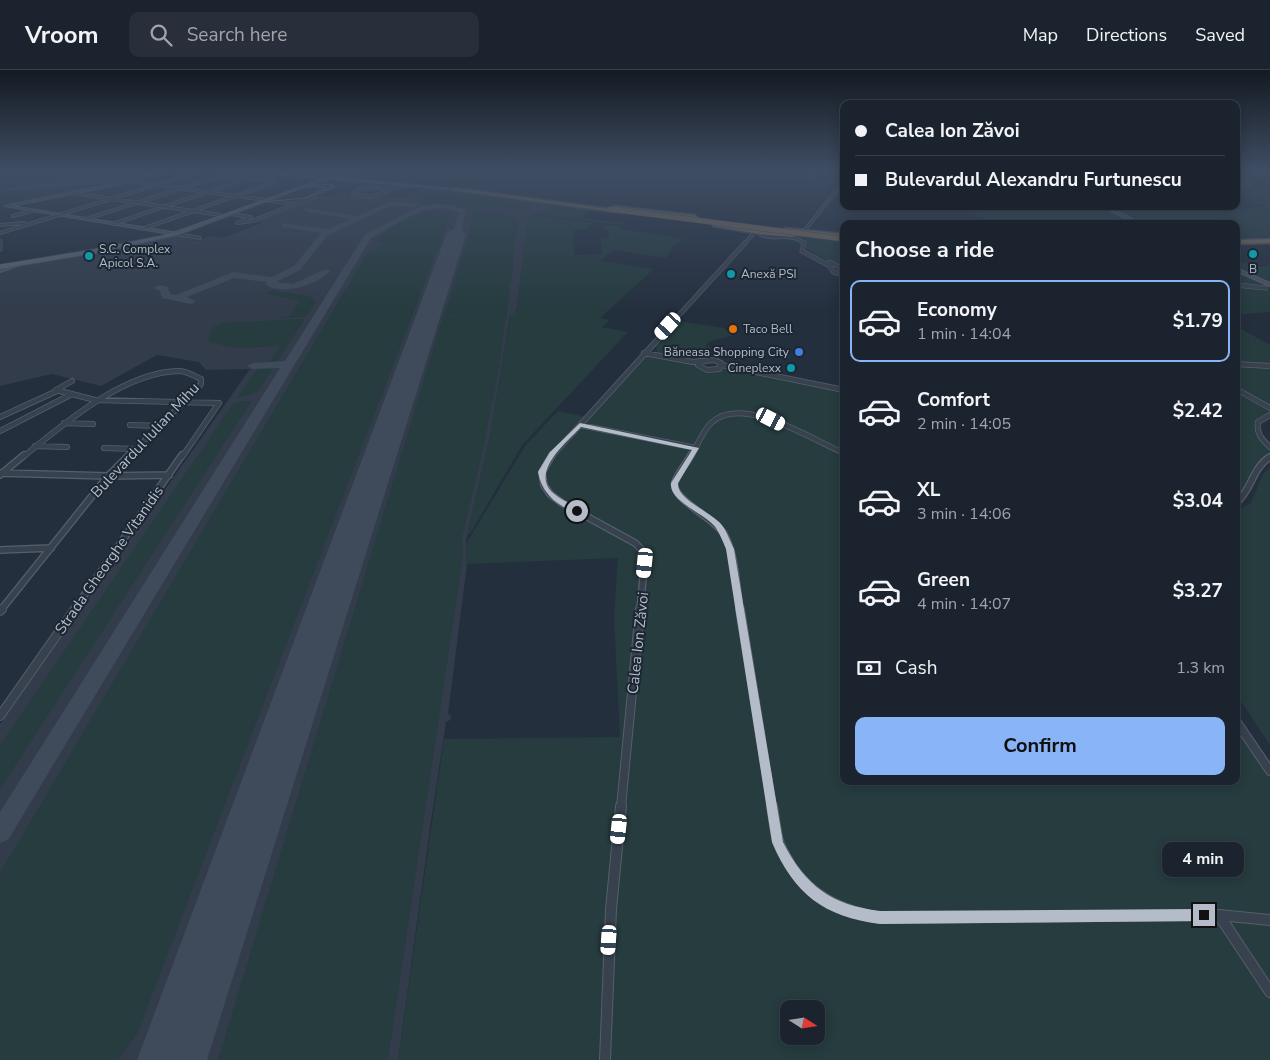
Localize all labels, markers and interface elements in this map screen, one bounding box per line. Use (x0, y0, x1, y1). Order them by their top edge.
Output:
search box (129, 12, 479, 57)
text: Vroom (25, 19, 99, 51)
icon: search (147, 21, 175, 49)
text: Search here (187, 22, 287, 48)
text: Map (1023, 23, 1058, 47)
text: Directions (1086, 23, 1167, 47)
text: Saved (1195, 23, 1245, 47)
text: Calea Ion Zăvoi (885, 118, 1019, 144)
text: Bulevardul Alexandru Furtunescu (885, 167, 1182, 193)
text: Choose a ride (855, 235, 994, 265)
place label: S.C. Complex Apicol S.A. (99, 241, 171, 271)
marker: B (1247, 248, 1259, 260)
marker: S.C. Complex Apicol S.A. (83, 250, 95, 262)
place label: B (1249, 261, 1257, 277)
place label: Anexă PSI (741, 266, 797, 282)
marker: Anexă PSI (725, 268, 737, 280)
text: Economy (917, 297, 997, 323)
icon: car (857, 299, 902, 344)
text: $1.79 (1173, 308, 1223, 334)
car (652, 310, 683, 342)
place label: Taco Bell (743, 321, 793, 337)
marker: Taco Bell (727, 323, 739, 335)
text: 1 min · 14:04 (917, 323, 1011, 345)
place label: Băneasa Shopping City (664, 344, 790, 360)
marker: Băneasa Shopping City (793, 346, 805, 358)
place label: Cineplexx (728, 360, 782, 376)
marker: Cineplexx (785, 362, 797, 374)
street label: Bulevardul Iulian Mihu (86, 378, 204, 502)
text: Comfort (917, 387, 990, 413)
icon: car (857, 389, 902, 434)
text: $2.42 (1173, 398, 1223, 424)
car (754, 406, 787, 432)
text: 2 min · 14:05 (917, 413, 1011, 435)
text: XL (917, 477, 940, 503)
icon: car (857, 479, 902, 524)
street label: Strada Gheorghe Vitanidis (50, 482, 168, 638)
text: $3.04 (1173, 488, 1223, 514)
route start (566, 500, 588, 522)
text: 3 min · 14:06 (917, 503, 1011, 525)
car (635, 547, 654, 579)
text: Green (917, 567, 970, 593)
icon: car (857, 569, 902, 614)
text: $3.27 (1173, 578, 1223, 604)
street label: Calea Ion Zăvoi (623, 591, 653, 695)
text: 4 min · 14:07 (917, 593, 1011, 615)
icon: cash (855, 654, 883, 682)
text: Cash (895, 655, 937, 681)
text: 1.3 km (1176, 657, 1225, 679)
button: Confirm (855, 717, 1225, 775)
car (609, 813, 628, 845)
callout: 4 min (1163, 842, 1245, 878)
text: 4 min (1182, 848, 1224, 870)
route end (1193, 904, 1215, 926)
car (600, 925, 617, 955)
north arrow (780, 1000, 825, 1045)
map controls (780, 1000, 825, 1045)

